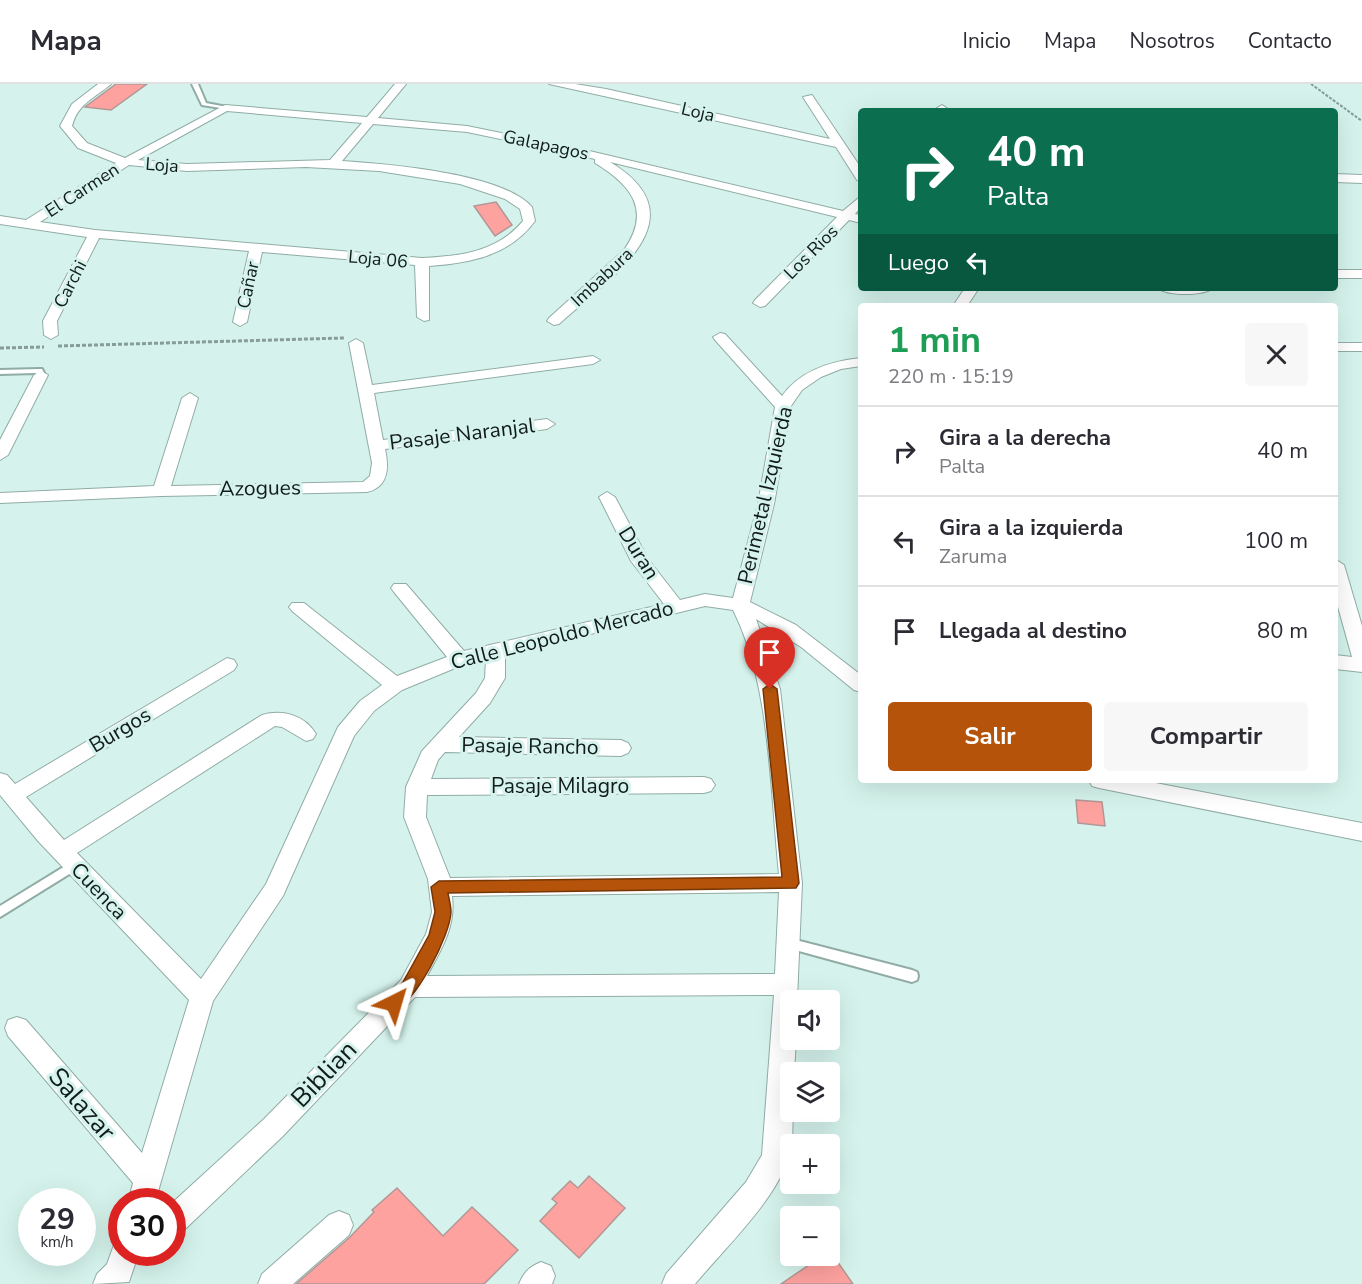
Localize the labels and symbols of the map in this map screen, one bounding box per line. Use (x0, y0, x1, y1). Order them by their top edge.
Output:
street label: Loja (679, 97, 717, 127)
street label: Galapagos (501, 124, 591, 166)
street label: Loja (144, 152, 180, 178)
street label: El Carmen (40, 157, 124, 223)
street label: Los Rios (779, 220, 843, 284)
street label: Imbabura (566, 242, 638, 312)
street label: Loja 06 (347, 244, 409, 274)
street label: Carchi (48, 256, 92, 312)
street label: Cañar (231, 259, 265, 311)
street label: Perimetal Izquierda (731, 404, 799, 586)
street label: Pasaje Naranjal (388, 411, 537, 457)
street label: Azogues (219, 473, 301, 503)
street label: Duran (612, 521, 666, 585)
street label: Calle Leopoldo Mercado (448, 594, 676, 676)
pin (744, 627, 795, 689)
street label: Burgos (84, 701, 156, 759)
street label: Pasaje Rancho (461, 731, 599, 761)
street label: Pasaje Milagro (491, 772, 629, 800)
street label: Cuenca (65, 856, 133, 926)
position arrow (362, 971, 426, 1035)
street label: Biblian (283, 1033, 365, 1115)
street label: Salazar (41, 1060, 124, 1149)
speed limit sign: 30 (108, 1188, 186, 1266)

